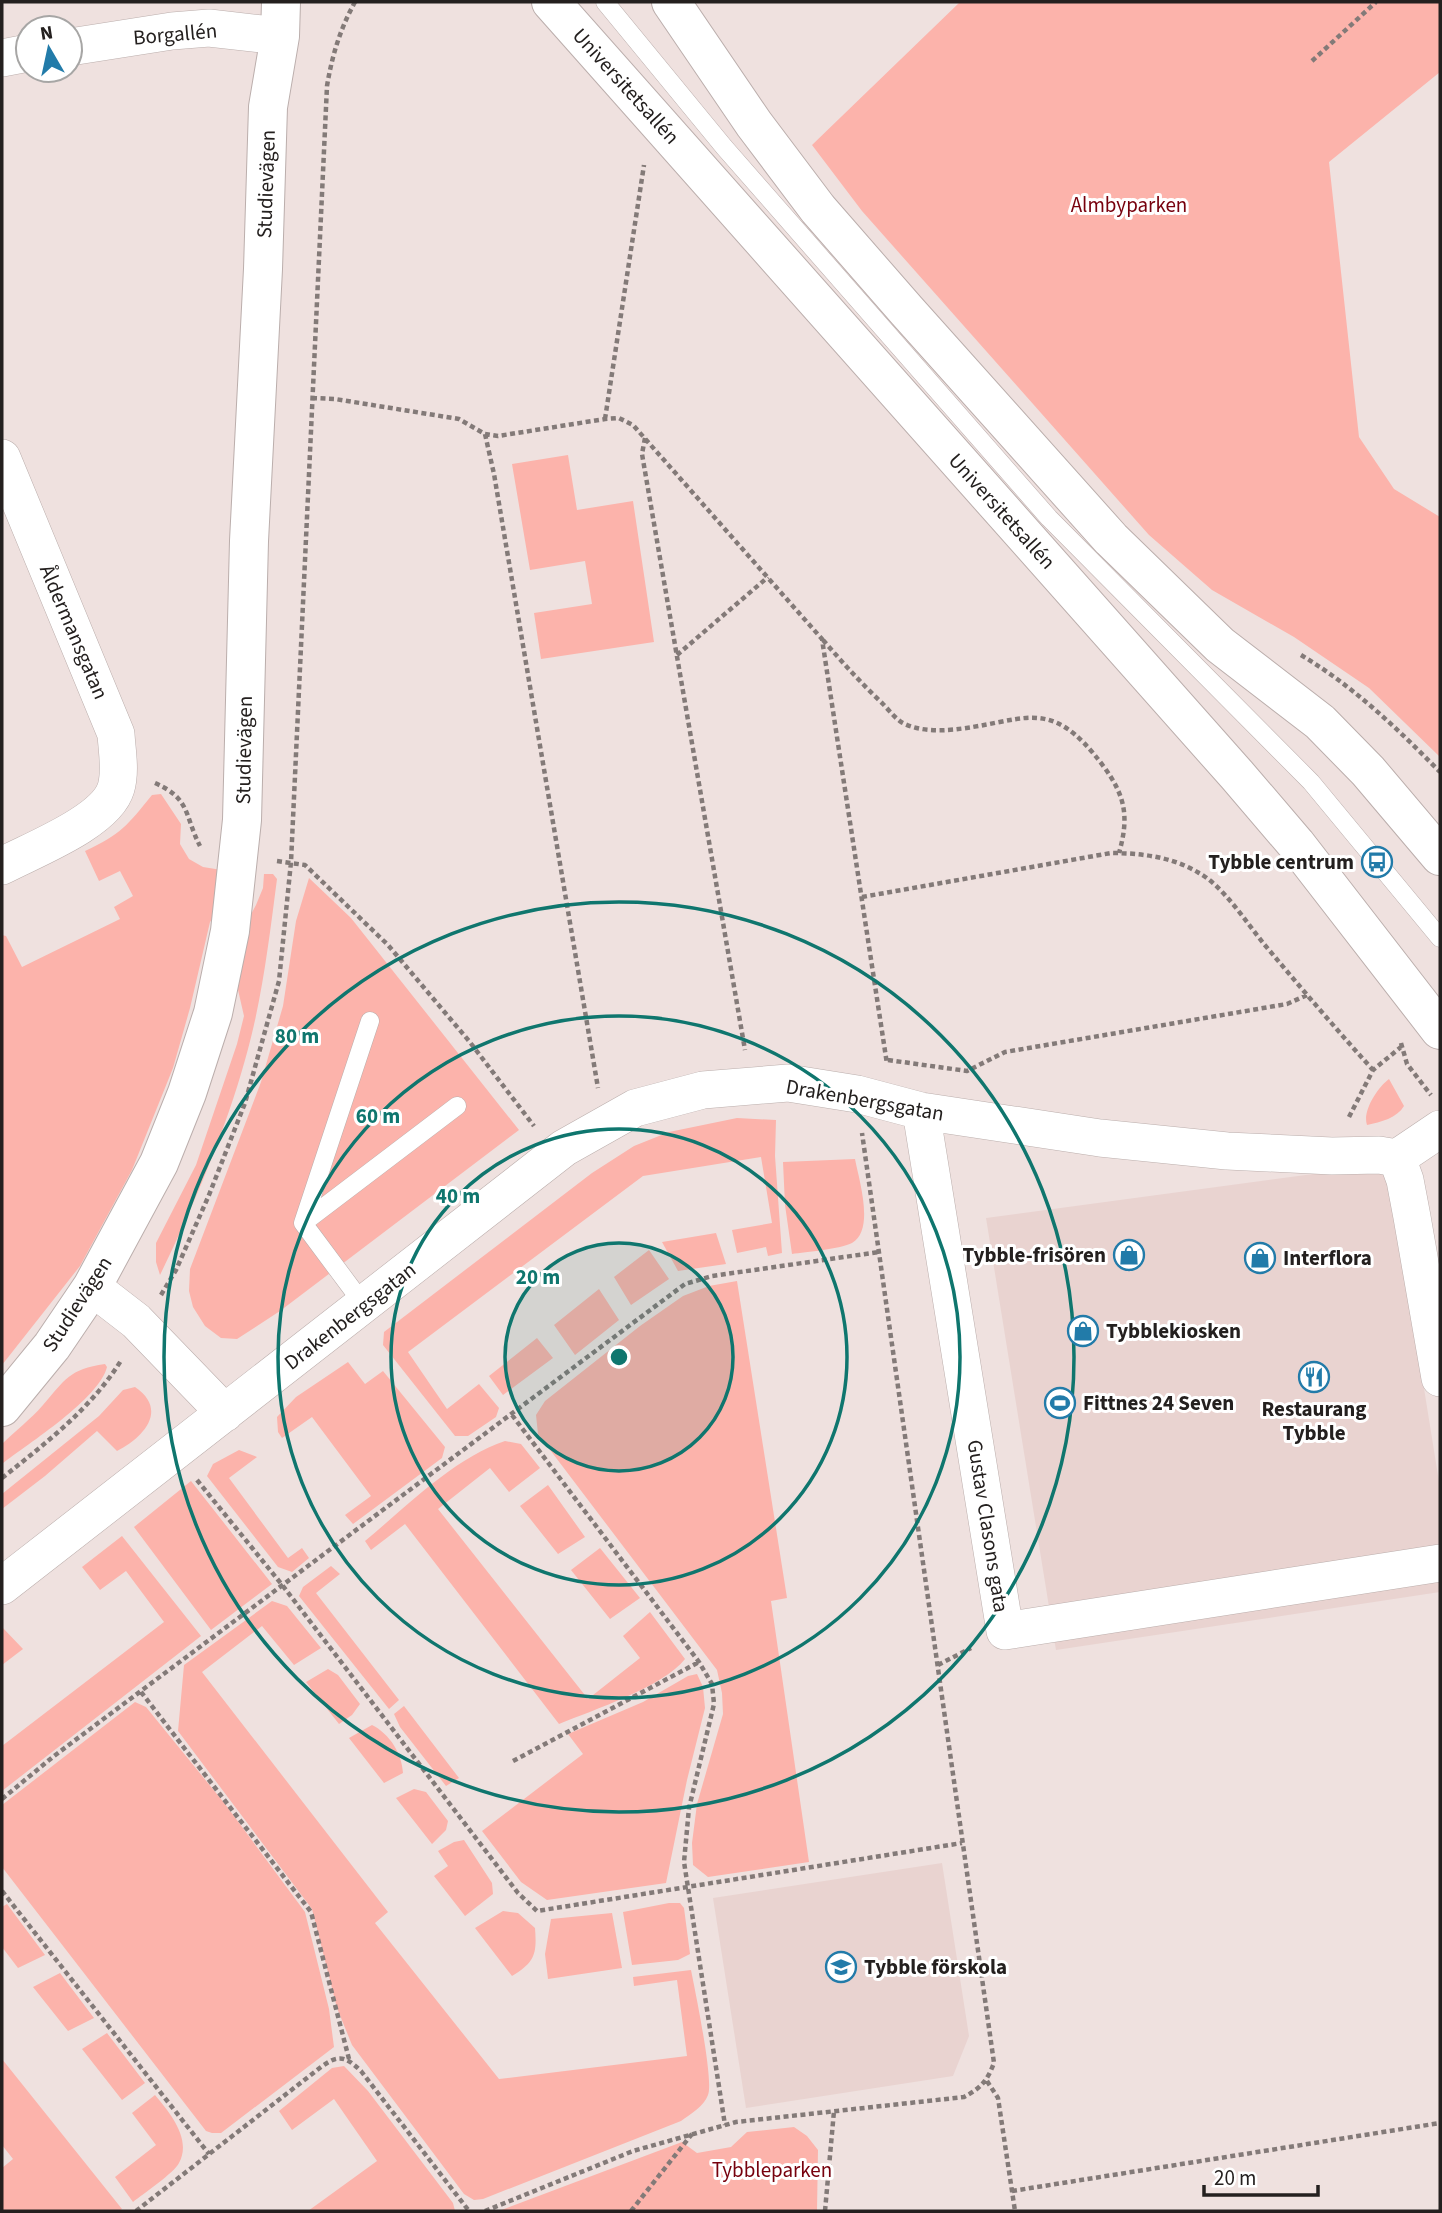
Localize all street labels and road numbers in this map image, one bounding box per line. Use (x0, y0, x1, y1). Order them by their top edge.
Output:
street label: Borgallén (132, 15, 218, 53)
street label: Universitetsallén (566, 21, 686, 151)
street label: Studievägen (249, 129, 283, 239)
street label: Universitetsallén (942, 446, 1062, 576)
street label: Åldermansgatan (32, 560, 116, 704)
street label: Studievägen (228, 695, 260, 805)
street label: Drakenbergsgatan (784, 1071, 946, 1129)
street label: Studievägen (35, 1250, 119, 1358)
street label: Drakenbergsgatan (278, 1255, 422, 1377)
street label: Gustav Clasons gata (960, 1438, 1016, 1614)

